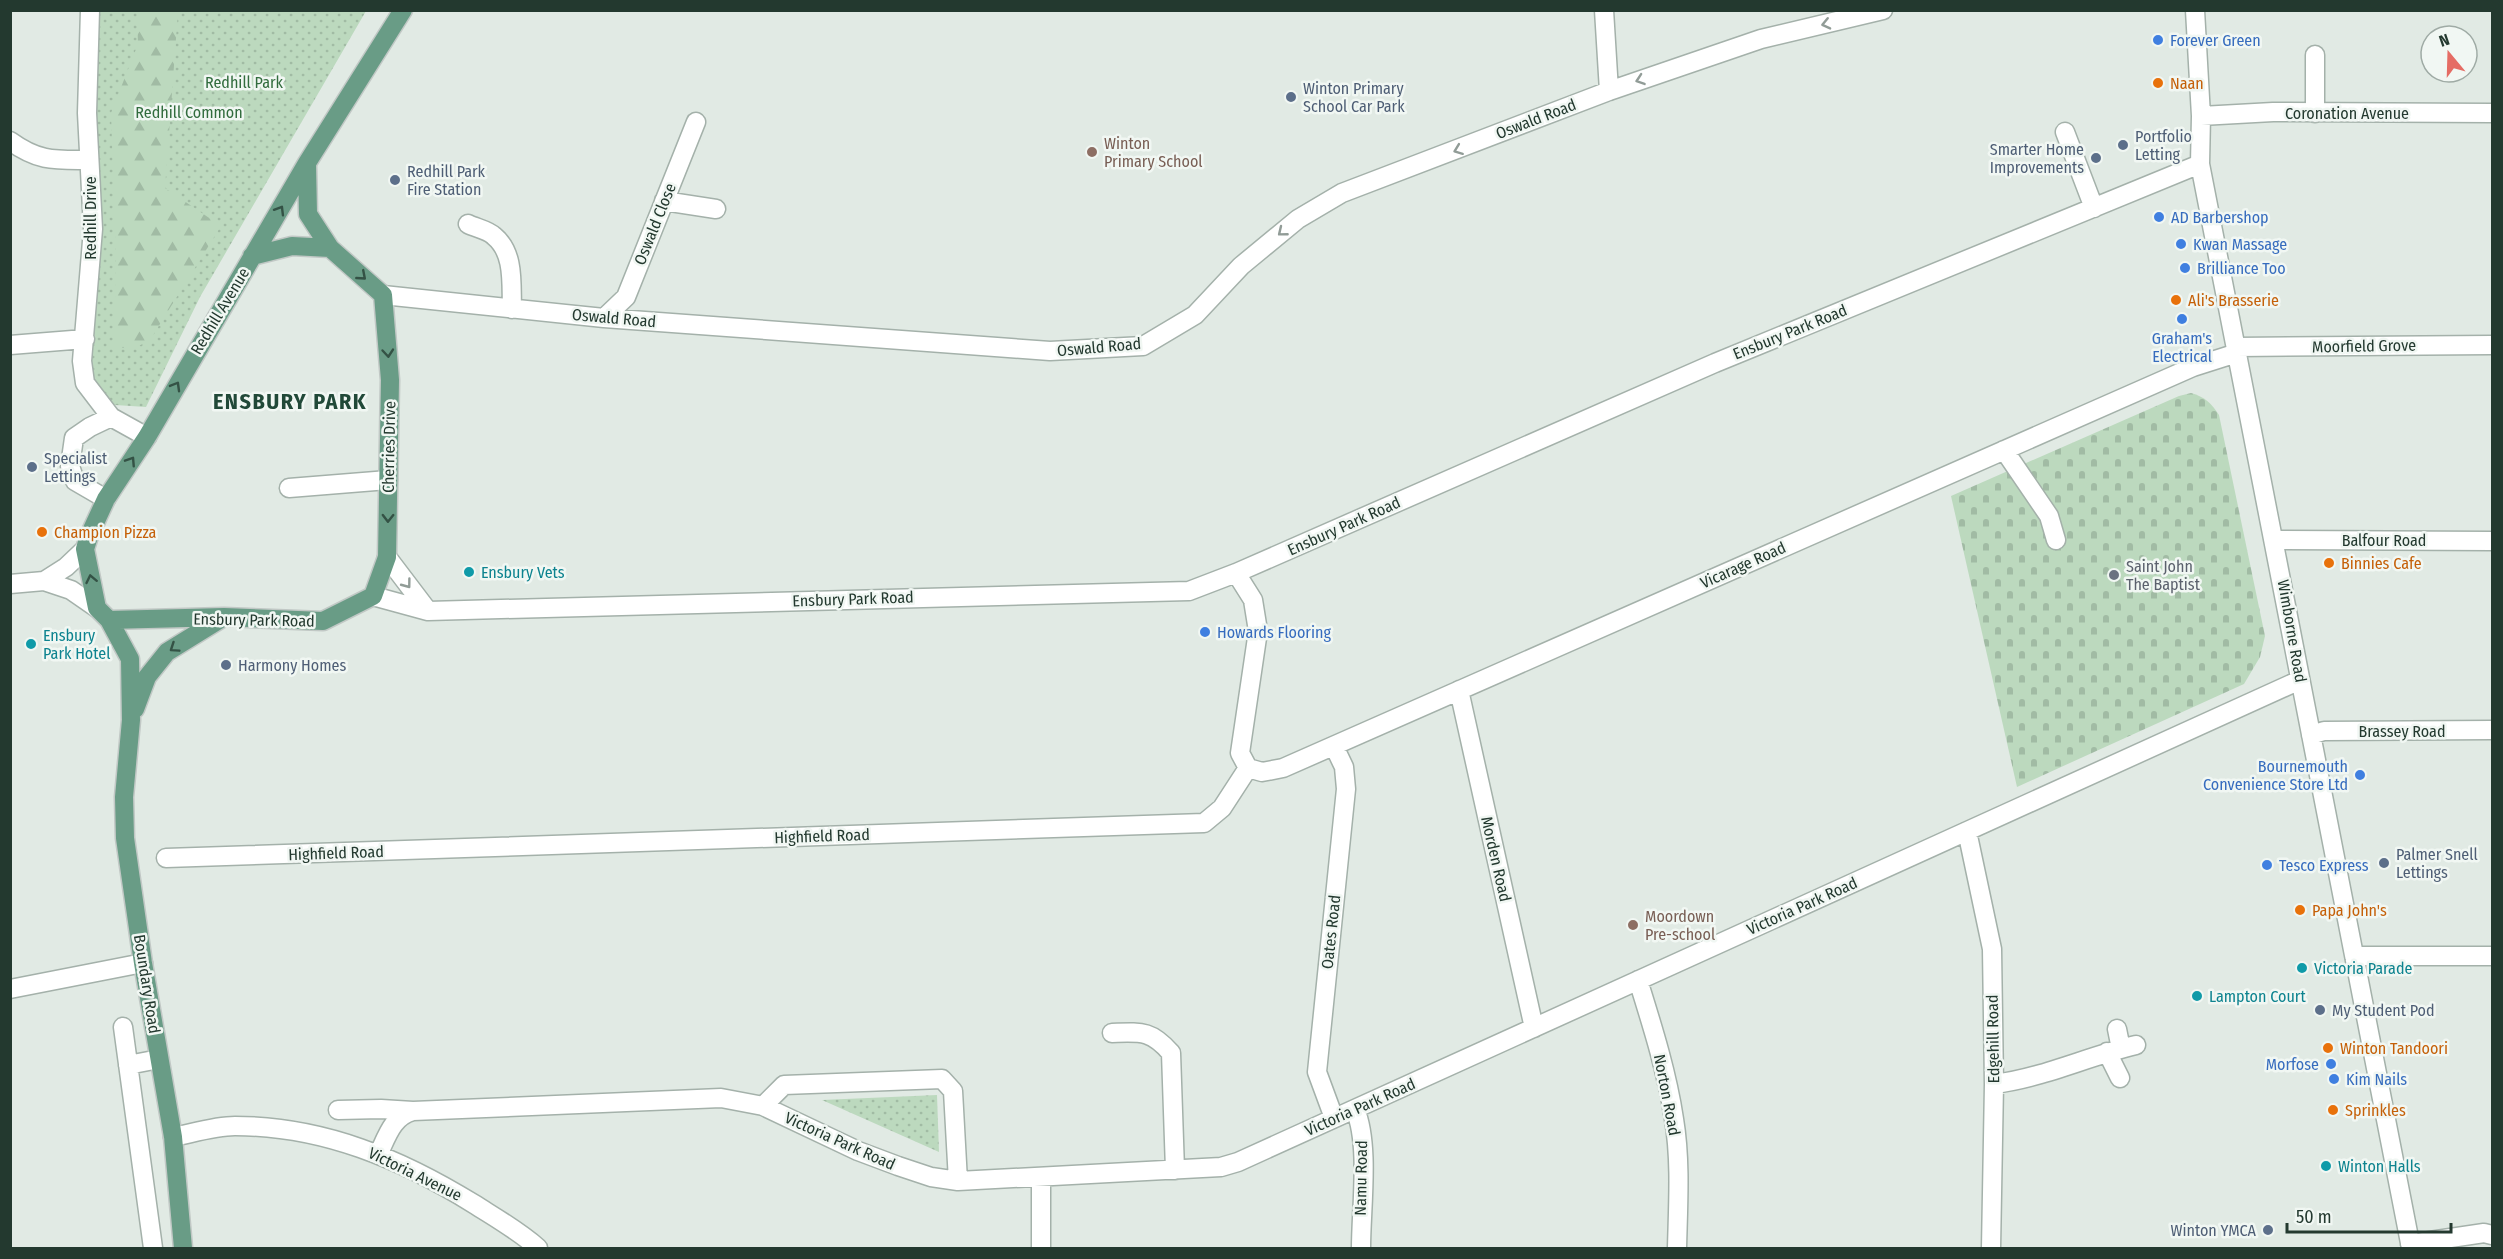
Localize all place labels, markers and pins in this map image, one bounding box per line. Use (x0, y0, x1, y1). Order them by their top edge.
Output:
place label: Forever Green (2170, 31, 2261, 50)
marker: Forever Green (2151, 33, 2165, 47)
place label: Naan (2170, 74, 2204, 93)
marker: Naan (2151, 76, 2165, 90)
place label: Winton Primary School Car Park (1303, 79, 1405, 116)
marker: Winton Primary School Car Park (1284, 90, 1298, 104)
place label: Portfolio Letting (2135, 127, 2192, 164)
place label: Winton Primary School (1104, 134, 1203, 171)
marker: Portfolio Letting (2116, 138, 2130, 152)
place label: Smarter Home Improvements (1990, 140, 2084, 177)
marker: Winton Primary School (1085, 145, 1099, 159)
marker: Smarter Home Improvements (2089, 151, 2103, 165)
place label: Redhill Park Fire Station (407, 162, 486, 199)
marker: Redhill Park Fire Station (388, 173, 402, 187)
place label: AD Barbershop (2171, 208, 2269, 227)
marker: AD Barbershop (2152, 210, 2166, 224)
place label: Kwan Massage (2193, 235, 2287, 254)
marker: Kwan Massage (2174, 237, 2188, 251)
place label: Brilliance Too (2197, 259, 2286, 278)
marker: Brilliance Too (2178, 261, 2192, 275)
place label: Ali's Brasserie (2188, 291, 2279, 310)
marker: Ali's Brasserie (2169, 293, 2183, 307)
marker: Graham's Electrical (2175, 312, 2189, 326)
place label: Graham's Electrical (2152, 329, 2212, 366)
place label: Specialist Lettings (44, 449, 108, 486)
marker: Specialist Lettings (25, 460, 39, 474)
place label: Champion Pizza (54, 523, 157, 542)
marker: Champion Pizza (35, 525, 49, 539)
place label: Binnies Cafe (2341, 554, 2422, 573)
marker: Binnies Cafe (2322, 556, 2336, 570)
place label: Saint John The Baptist (2126, 557, 2201, 594)
place label: Ensbury Vets (481, 563, 565, 582)
marker: Ensbury Vets (462, 565, 476, 579)
marker: Saint John The Baptist (2107, 568, 2121, 582)
place label: Howards Flooring (1217, 623, 1331, 642)
marker: Howards Flooring (1198, 625, 1212, 639)
place label: Ensbury Park Hotel (43, 626, 110, 663)
marker: Ensbury Park Hotel (24, 637, 38, 651)
place label: Harmony Homes (238, 656, 346, 675)
marker: Harmony Homes (219, 658, 233, 672)
place label: Bournemouth Convenience Store Ltd (2203, 757, 2348, 794)
marker: Bournemouth Convenience Store Ltd (2353, 768, 2367, 782)
place label: Palmer Snell Lettings (2396, 845, 2478, 882)
place label: Tesco Express (2279, 856, 2369, 875)
marker: Palmer Snell Lettings (2377, 856, 2391, 870)
marker: Tesco Express (2260, 858, 2274, 872)
place label: Papa John's (2312, 901, 2387, 920)
marker: Papa John's (2293, 903, 2307, 917)
place label: Moordown Pre-school (1645, 907, 1715, 944)
marker: Moordown Pre-school (1626, 918, 1640, 932)
place label: Victoria Parade (2314, 959, 2413, 978)
marker: Victoria Parade (2295, 961, 2309, 975)
place label: Lampton Court (2209, 987, 2306, 1006)
marker: Lampton Court (2190, 989, 2204, 1003)
place label: My Student Pod (2332, 1001, 2435, 1020)
marker: My Student Pod (2313, 1003, 2327, 1017)
place label: Winton Tandoori (2340, 1039, 2448, 1058)
marker: Winton Tandoori (2321, 1041, 2335, 1055)
place label: Morfose (2266, 1055, 2319, 1074)
marker: Morfose (2324, 1057, 2338, 1071)
place label: Kim Nails (2346, 1070, 2407, 1089)
marker: Kim Nails (2327, 1072, 2341, 1086)
place label: Sprinkles (2345, 1101, 2406, 1120)
marker: Sprinkles (2326, 1103, 2340, 1117)
place label: Winton Halls (2338, 1157, 2421, 1176)
marker: Winton Halls (2319, 1159, 2333, 1173)
place label: Winton YMCA (2170, 1221, 2257, 1240)
marker: Winton YMCA (2261, 1223, 2275, 1237)

